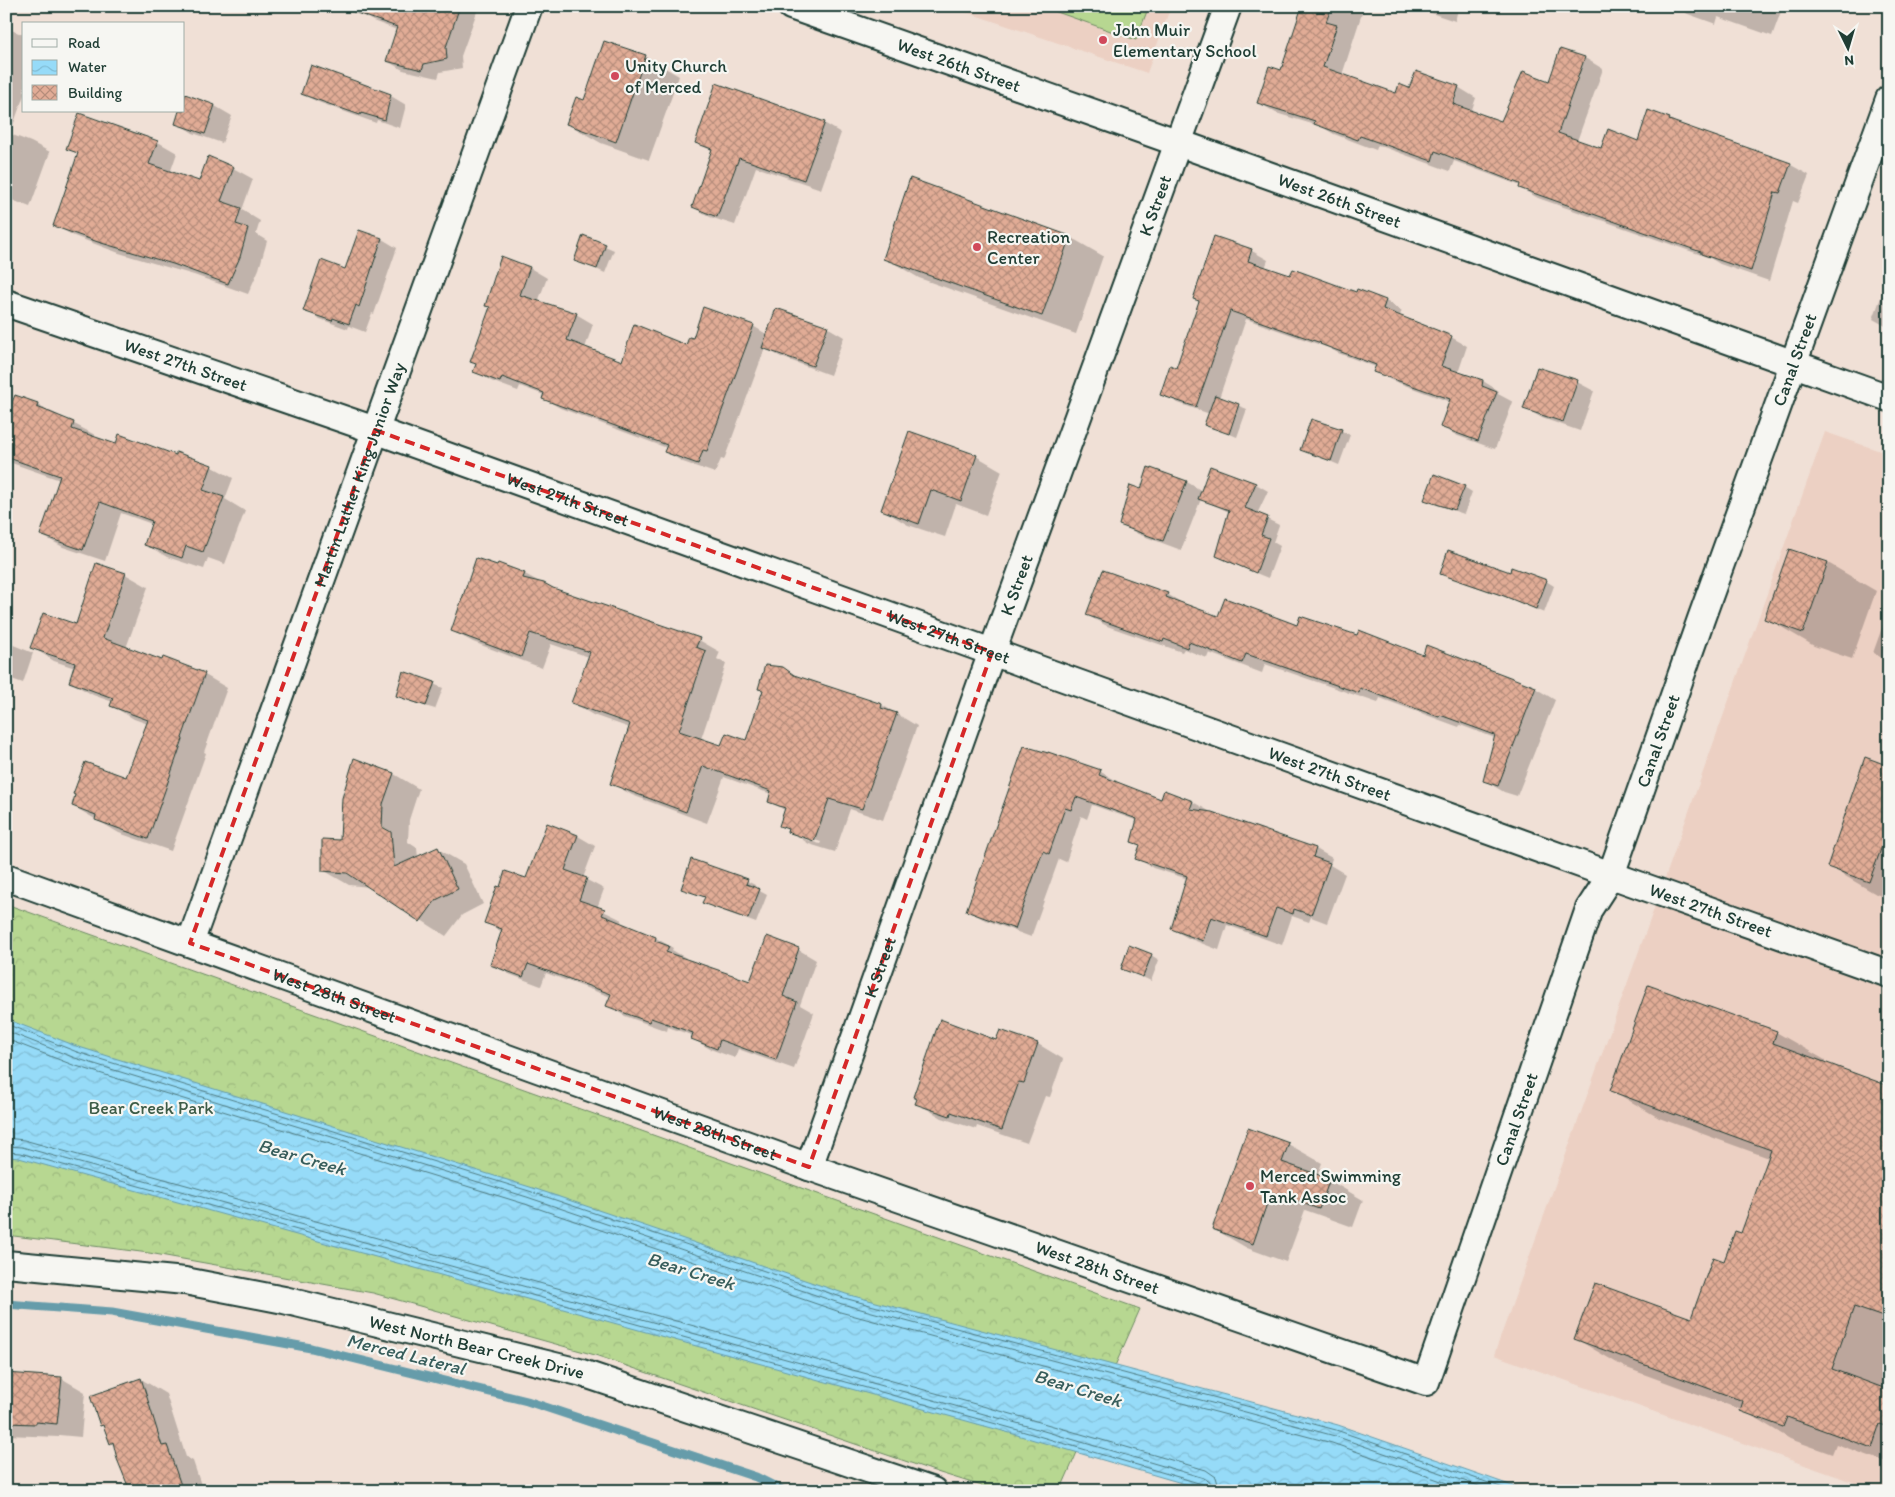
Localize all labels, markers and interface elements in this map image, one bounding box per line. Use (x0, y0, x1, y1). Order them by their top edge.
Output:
place label: John Muir Elementary School (1113, 19, 1257, 62)
legend (22, 22, 185, 112)
north arrow (1822, 22, 1872, 72)
street label: West 26th Street (894, 33, 1024, 97)
text: Road (68, 34, 101, 52)
marker: John Muir Elementary School (1097, 34, 1109, 46)
text: N (1844, 52, 1855, 69)
place label: Unity Church of Merced (625, 55, 727, 98)
text: Water (68, 58, 107, 76)
marker: Unity Church of Merced (609, 70, 621, 82)
text: Building (68, 84, 122, 102)
street label: West 26th Street (1275, 168, 1404, 233)
street label: K Street (1134, 172, 1176, 239)
place label: Recreation Center (987, 226, 1070, 269)
marker: Recreation Center (971, 241, 983, 253)
street label: Canal Street (1768, 310, 1822, 409)
street label: West 27th Street (121, 333, 250, 396)
street label: Martin Luther King Junior Way (309, 359, 410, 590)
street label: West 27th Street (503, 467, 632, 532)
street label: K Street (995, 551, 1038, 618)
street label: West 27th Street (884, 604, 1013, 669)
street label: Canal Street (1632, 691, 1685, 791)
street label: West 27th Street (1265, 742, 1394, 806)
street label: West 27th Street (1646, 879, 1776, 943)
street label: K Street (859, 934, 901, 1001)
street label: West 28th Street (269, 963, 399, 1028)
street label: Canal Street (1490, 1070, 1543, 1169)
park label: Bear Creek Park (89, 1097, 213, 1119)
street label: West 28th Street (650, 1101, 780, 1166)
water label: Bear Creek (256, 1134, 350, 1181)
place label: Merced Swimming Tank Assoc (1260, 1165, 1402, 1208)
marker: Merced Swimming Tank Assoc (1244, 1180, 1256, 1192)
street label: West 28th Street (1032, 1236, 1162, 1299)
water label: Bear Creek (645, 1247, 738, 1295)
street label: West North Bear Creek Drive (367, 1310, 587, 1384)
water label: Merced Lateral (344, 1328, 469, 1380)
water label: Bear Creek (1032, 1364, 1125, 1412)

